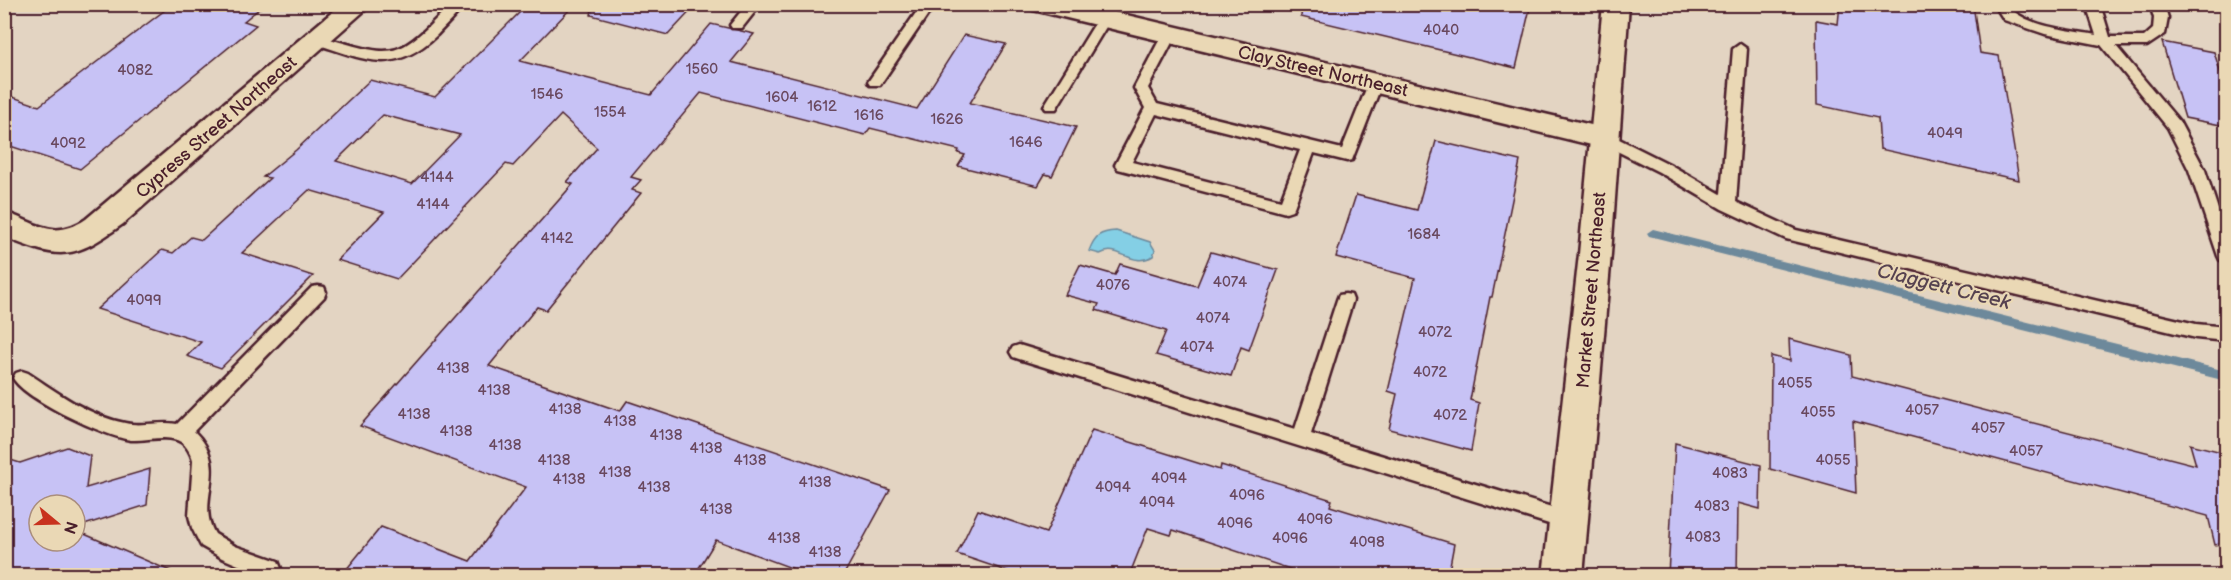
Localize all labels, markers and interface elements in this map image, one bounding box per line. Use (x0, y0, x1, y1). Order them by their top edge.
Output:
house number: 4040 (1423, 21, 1459, 40)
street label: Clay Street Northeast (1236, 42, 1410, 101)
street label: Cypress Street Northeast (132, 52, 301, 203)
house number: 1560 (686, 60, 718, 79)
house number: 4082 (117, 61, 153, 80)
house number: 1546 (531, 85, 563, 104)
house number: 1604 (766, 88, 798, 107)
house number: 1612 (807, 97, 837, 116)
house number: 1554 (594, 103, 626, 122)
house number: 1616 (854, 106, 884, 125)
house number: 1626 (931, 110, 964, 129)
house number: 4049 (1927, 124, 1963, 143)
house number: 1646 (1009, 133, 1043, 152)
house number: 4092 (50, 134, 86, 153)
house number: 4144 (420, 168, 454, 187)
street label: Market Street Northeast (1572, 191, 1611, 389)
house number: 4144 (416, 195, 450, 214)
house number: 1684 (1408, 225, 1440, 244)
house number: 4142 (541, 229, 574, 248)
water label: Claggett Creek (1875, 259, 2014, 315)
house number: 4074 (1213, 273, 1247, 292)
house number: 4076 (1096, 276, 1130, 295)
house number: 4099 (126, 291, 162, 310)
house number: 4074 (1196, 309, 1230, 328)
house number: 4072 (1418, 323, 1452, 342)
house number: 4074 (1180, 338, 1214, 357)
house number: 4138 (437, 359, 470, 378)
house number: 4072 (1413, 363, 1447, 382)
house number: 4055 (1777, 374, 1813, 393)
house number: 4138 (478, 381, 511, 400)
house number: 4138 (549, 400, 582, 419)
house number: 4057 (1905, 401, 1940, 420)
house number: 4055 (1800, 403, 1836, 422)
house number: 4138 (398, 405, 431, 424)
house number: 4072 (1433, 406, 1467, 425)
house number: 4138 (604, 412, 637, 431)
house number: 4057 (1971, 419, 2006, 438)
house number: 4138 (440, 422, 473, 441)
house number: 4138 (650, 426, 683, 445)
house number: 4138 (489, 436, 522, 455)
house number: 4138 (690, 439, 723, 458)
house number: 4057 (2009, 442, 2044, 461)
house number: 4138 (538, 451, 571, 470)
house number: 4138 (734, 451, 767, 470)
house number: 4055 (1815, 451, 1851, 470)
house number: 4138 (599, 463, 632, 482)
house number: 4083 (1712, 464, 1748, 483)
house number: 4094 (1151, 469, 1187, 488)
house number: 4138 (553, 470, 586, 489)
house number: 4138 (799, 473, 832, 492)
house number: 4138 (638, 478, 671, 497)
house number: 4094 (1095, 478, 1131, 497)
house number: 4096 (1229, 486, 1265, 505)
north arrow (27, 493, 87, 553)
house number: 4094 (1139, 493, 1175, 512)
house number: 4083 (1694, 497, 1730, 516)
house number: 4138 (700, 500, 733, 519)
house number: 4096 (1297, 510, 1333, 529)
house number: 4096 (1217, 514, 1253, 533)
text: N (59, 519, 81, 536)
house number: 4083 (1685, 528, 1721, 547)
house number: 4138 (768, 529, 801, 548)
house number: 4096 (1272, 529, 1308, 548)
house number: 4098 (1349, 533, 1385, 552)
house number: 4138 (809, 543, 842, 562)

